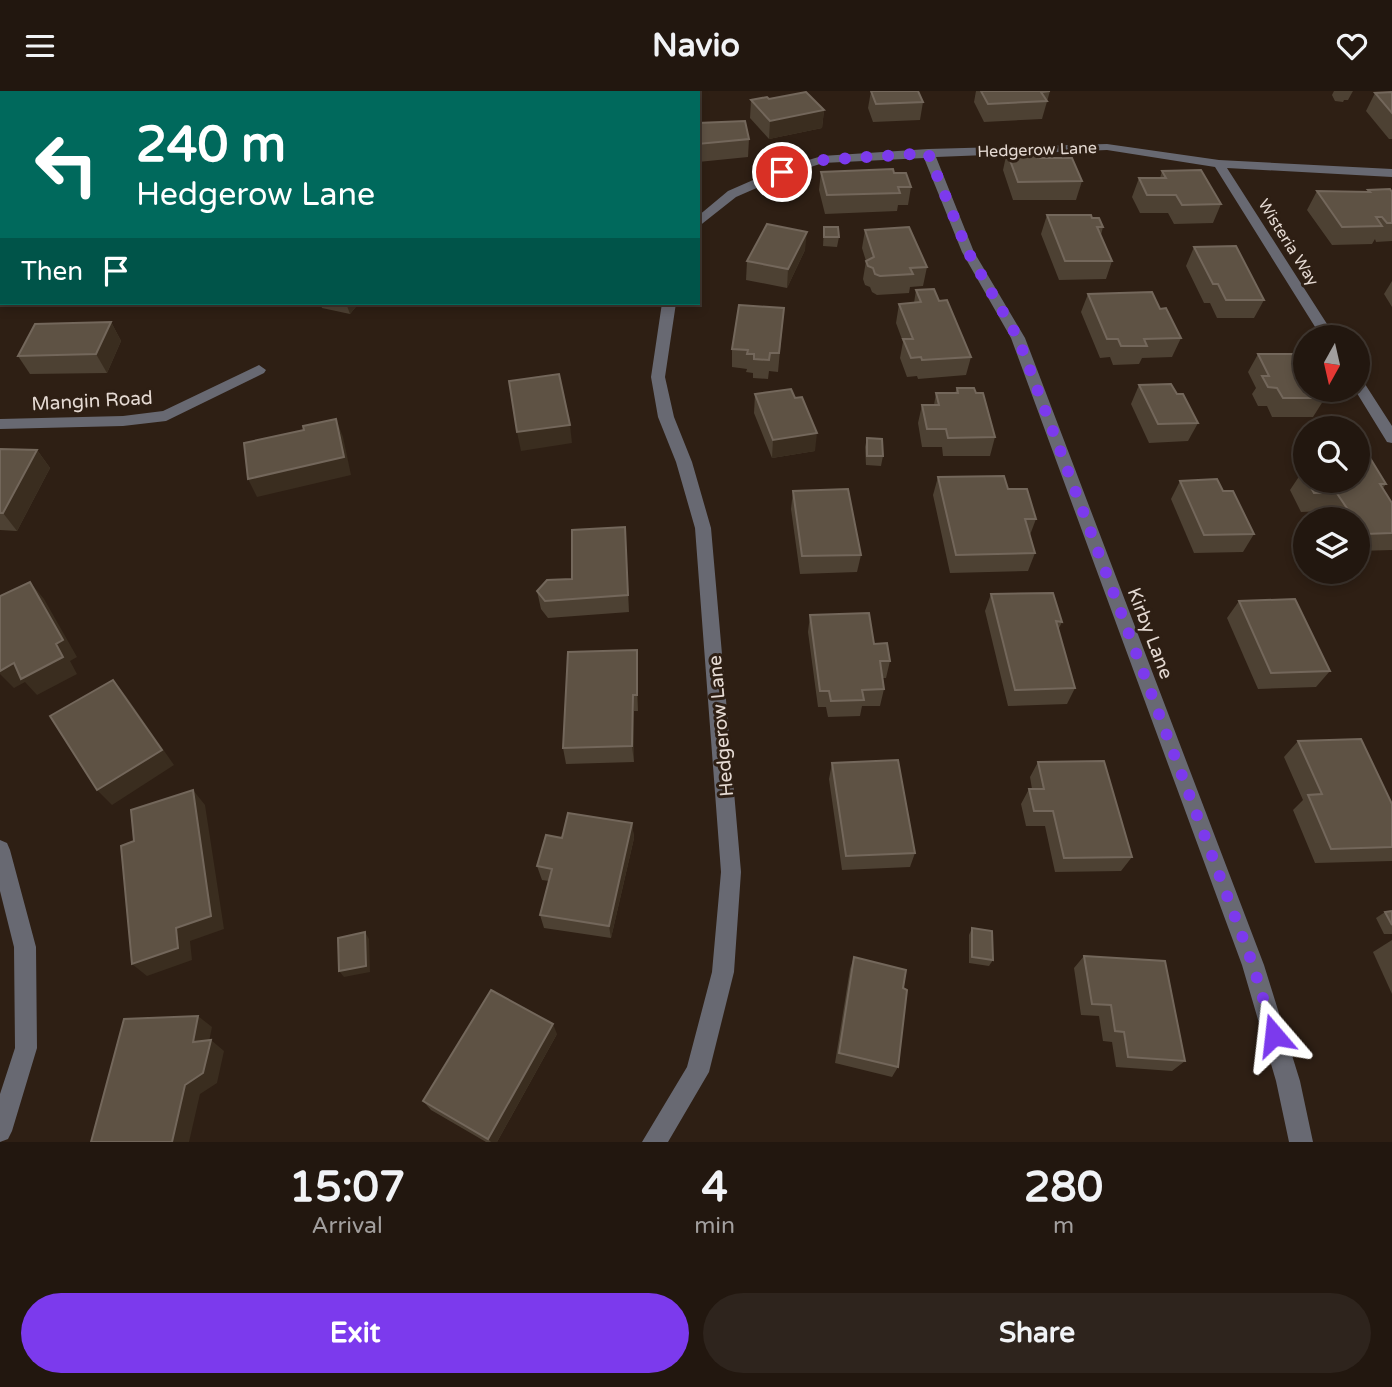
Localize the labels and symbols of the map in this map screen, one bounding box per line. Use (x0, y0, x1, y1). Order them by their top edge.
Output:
street label: Hedgerow Lane (977, 138, 1097, 162)
pin (752, 142, 812, 202)
street label: Wisteria Way (1253, 195, 1323, 290)
north arrow (1293, 325, 1370, 403)
street label: Mangin Road (31, 387, 153, 415)
street label: Kirby Lane (1123, 585, 1177, 682)
street label: Hedgerow Lane (704, 654, 738, 798)
position arrow (1237, 998, 1311, 1072)

